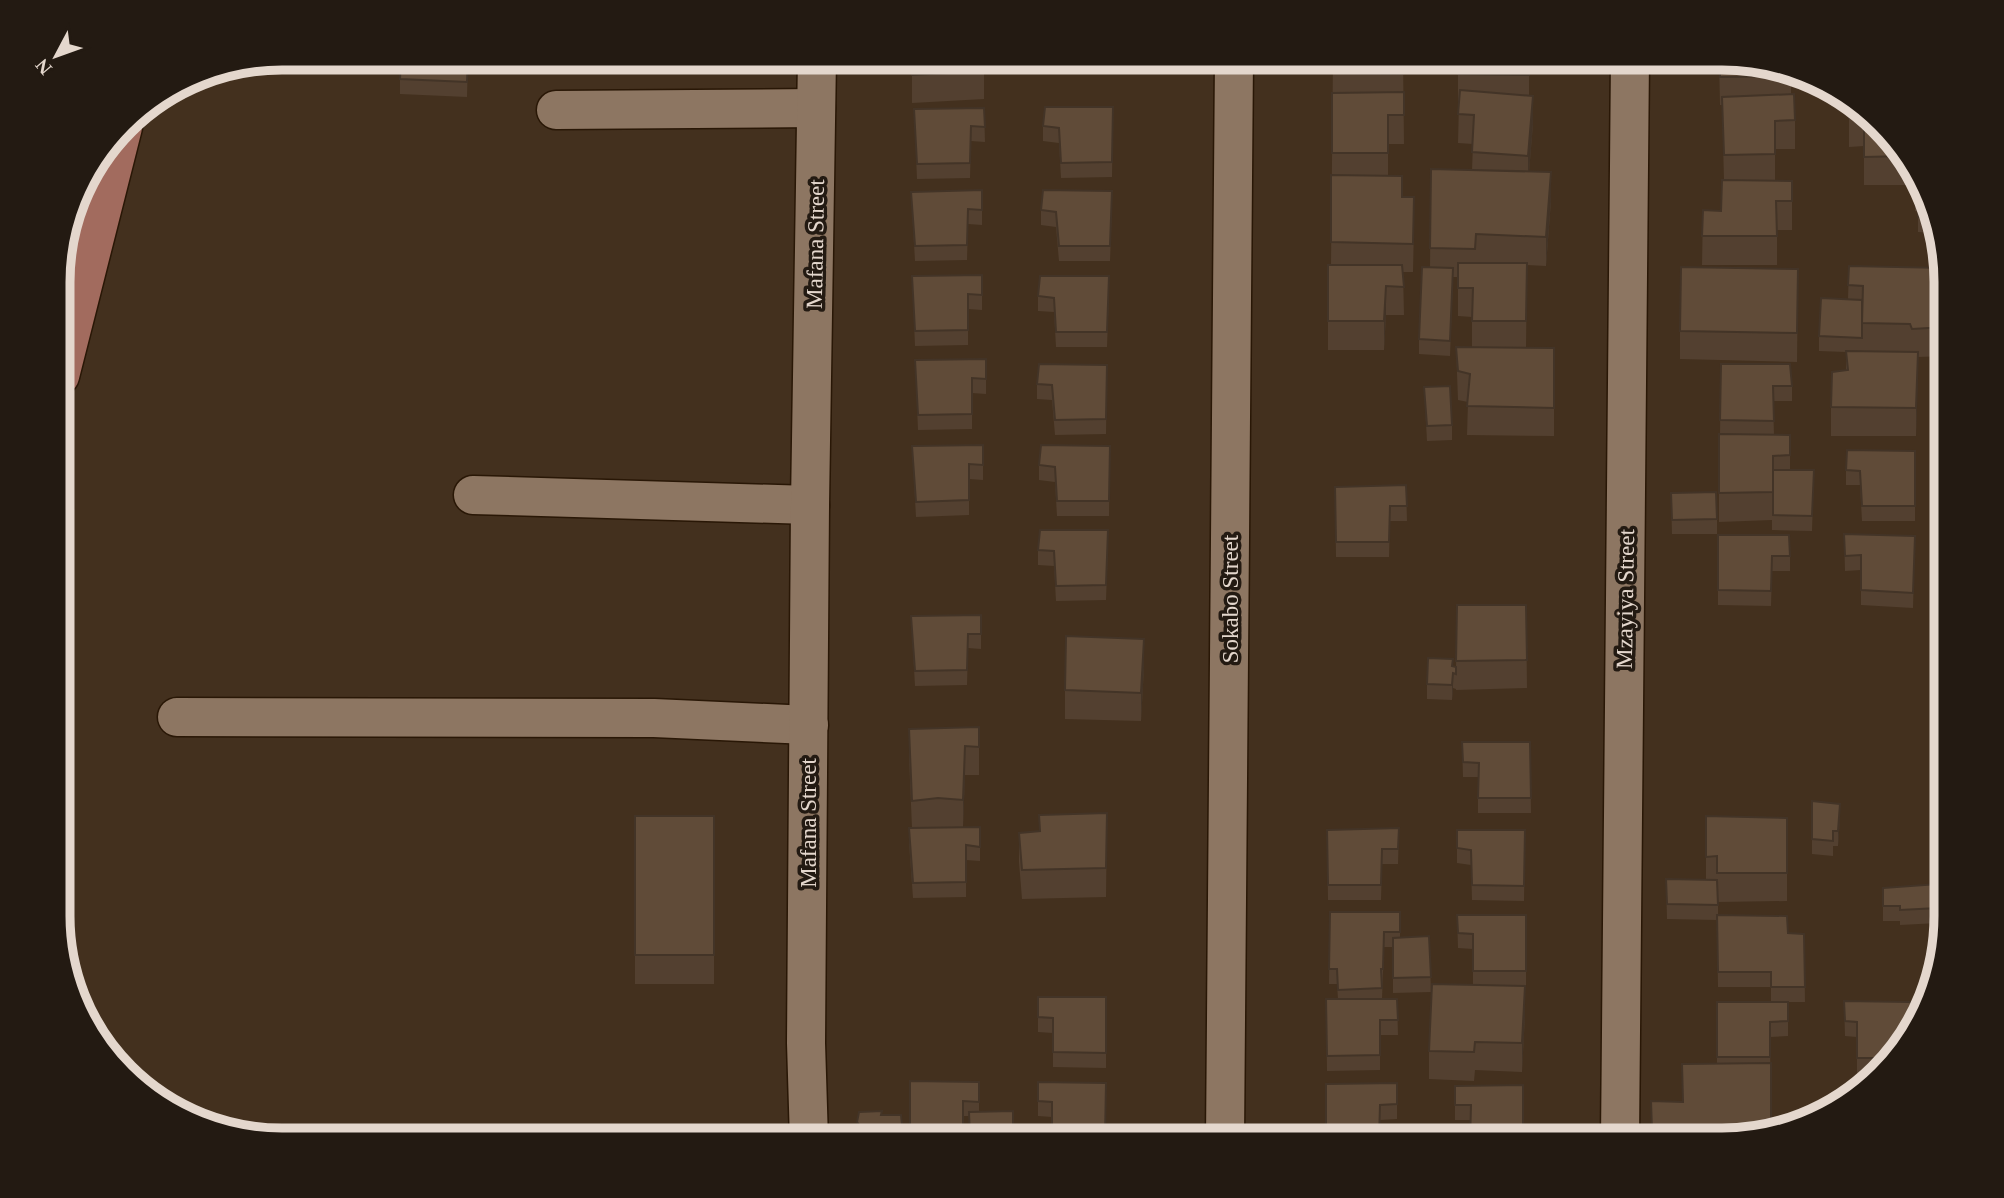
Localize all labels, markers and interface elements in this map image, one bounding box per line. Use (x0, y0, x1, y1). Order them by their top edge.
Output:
north arrow (21, 21, 91, 91)
text: N (31, 55, 56, 79)
street label: Mafana Street (802, 178, 829, 309)
street label: Mzayiya Street (1612, 528, 1639, 669)
street label: Sokabo Street (1218, 534, 1243, 663)
street label: Mafana Street (796, 758, 821, 888)

